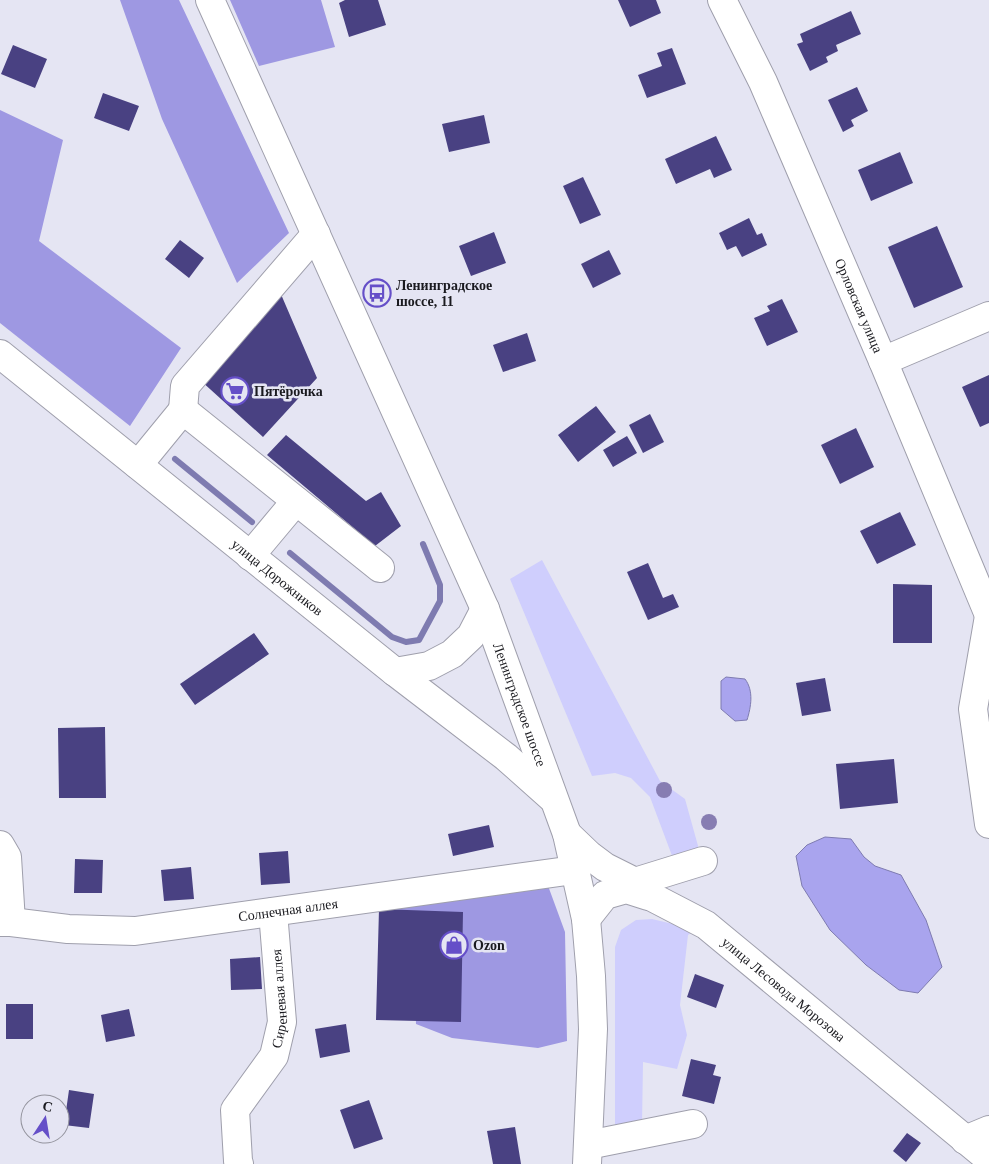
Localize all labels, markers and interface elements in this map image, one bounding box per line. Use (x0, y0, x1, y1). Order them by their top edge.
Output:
street label: Орловская улица (832, 256, 886, 356)
bus stop icon: Ленинградское шоссе, 11 (362, 278, 392, 308)
place label: Ленинградское шоссе, 11 (396, 278, 492, 309)
supermarket icon: Пятёрочка (220, 376, 250, 406)
place label: Пятёрочка (254, 384, 323, 399)
street label: улица Дорожников (229, 536, 326, 619)
street label: Ленинградское шоссе (490, 641, 549, 768)
street label: Солнечная аллея (237, 895, 339, 924)
shop icon: Ozon (439, 930, 469, 960)
street label: улица Лесовода Морозова (719, 934, 849, 1045)
place label: Ozon (473, 938, 505, 953)
street label: Сиреневая аллея (269, 948, 290, 1050)
north arrow (20, 1094, 70, 1144)
text: С (41, 1098, 54, 1115)

